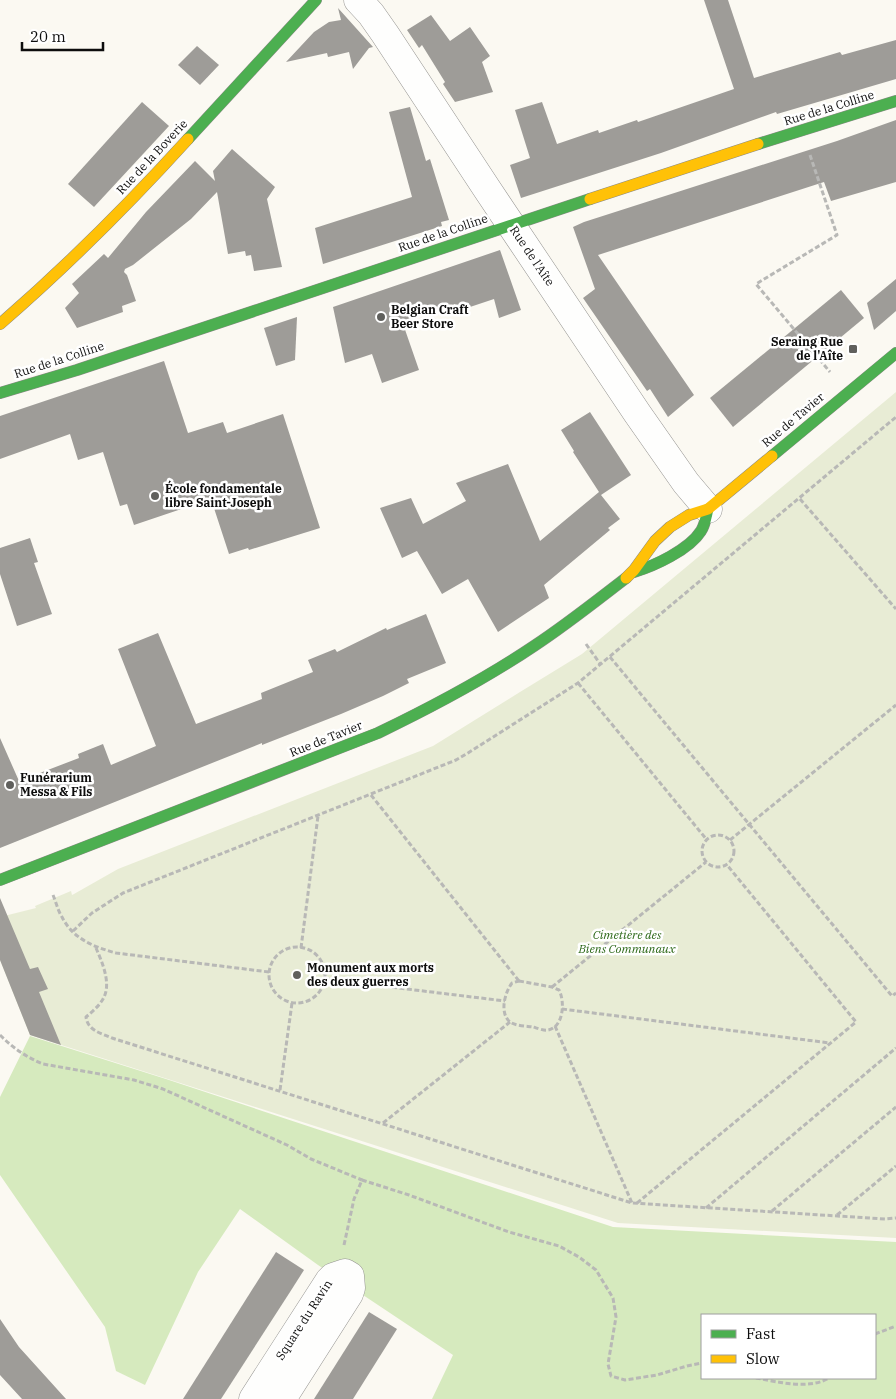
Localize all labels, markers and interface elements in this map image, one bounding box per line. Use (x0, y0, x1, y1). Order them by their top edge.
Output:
scale bar (22, 20, 104, 52)
text: 20 m (30, 27, 66, 46)
street label: Rue de la Colline (782, 87, 876, 128)
street label: Rue de la Boverie (113, 116, 190, 197)
street label: Rue de la Colline (396, 210, 490, 255)
street label: Rue de l'Aîte (507, 223, 558, 289)
place label: Belgian Craft Beer Store (391, 302, 469, 331)
marker: Belgian Craft Beer Store (375, 311, 387, 323)
place label: Seraing Rue de l'Aîte (771, 334, 843, 363)
street label: Rue de la Colline (12, 338, 106, 381)
marker: Seraing Rue de l'Aîte (847, 343, 859, 355)
street label: Rue de Tavier (758, 389, 827, 450)
place label: École fondamentale libre Saint-Joseph (165, 480, 282, 510)
marker: École fondamentale libre Saint-Joseph (149, 490, 161, 502)
street label: Rue de Tavier (287, 717, 365, 760)
place label: Funérarium Messa & Fils (20, 770, 92, 799)
marker: Funérarium Messa & Fils (4, 779, 16, 791)
park label: Cimetière des Biens Communaux (577, 927, 676, 956)
place label: Monument aux morts des deux guerres (307, 960, 434, 989)
marker: Monument aux morts des deux guerres (291, 969, 303, 981)
street label: Square du Ravin (272, 1277, 335, 1363)
legend (701, 1314, 876, 1379)
text: Fast (746, 1324, 776, 1343)
text: Slow (746, 1349, 780, 1368)

